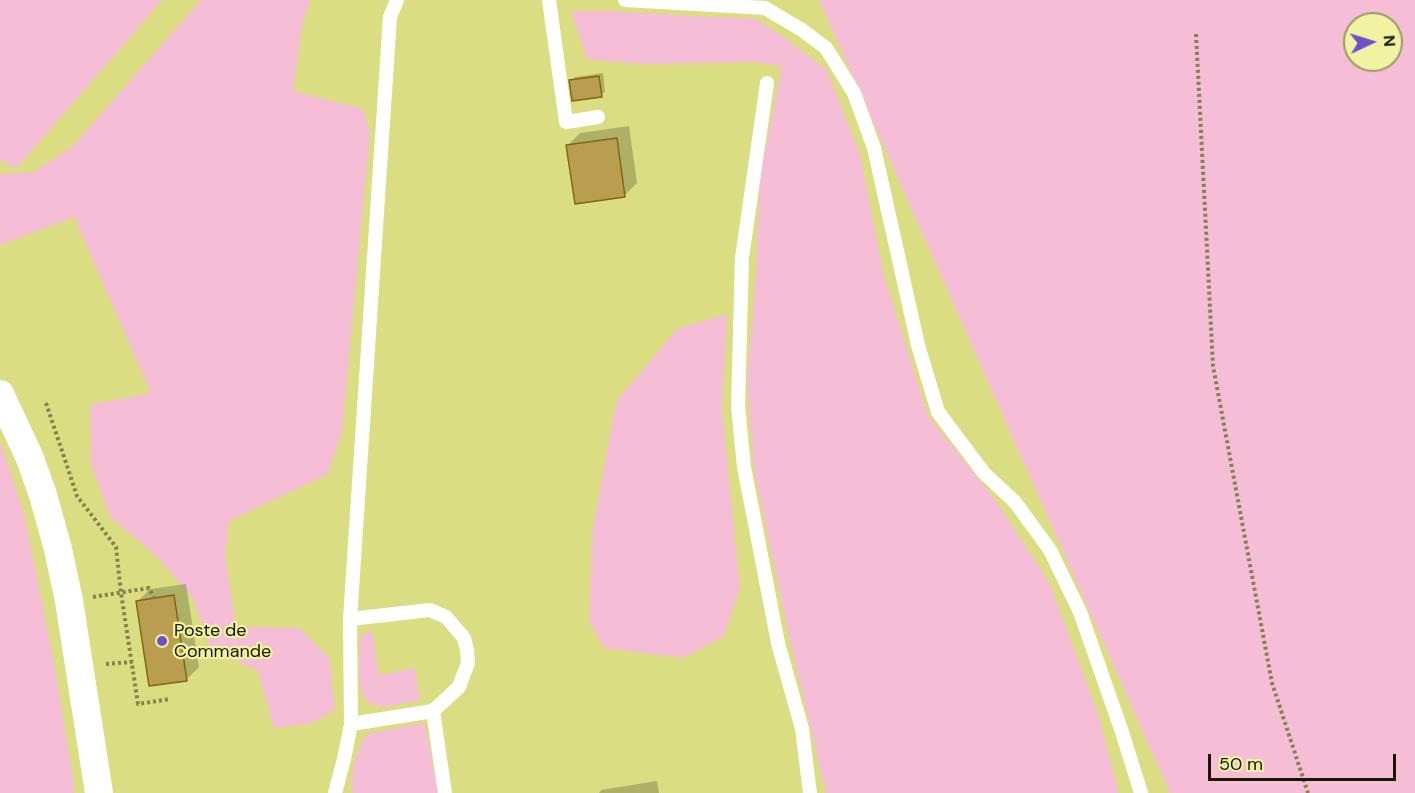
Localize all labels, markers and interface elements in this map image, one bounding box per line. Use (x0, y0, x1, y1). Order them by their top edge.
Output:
north arrow (1343, 12, 1403, 72)
text: N (1379, 34, 1400, 47)
place label: Poste de Commande (174, 620, 271, 662)
marker: Poste de Commande (155, 634, 169, 648)
scale bar (1211, 742, 1398, 780)
text: 50 m (1219, 752, 1263, 776)

